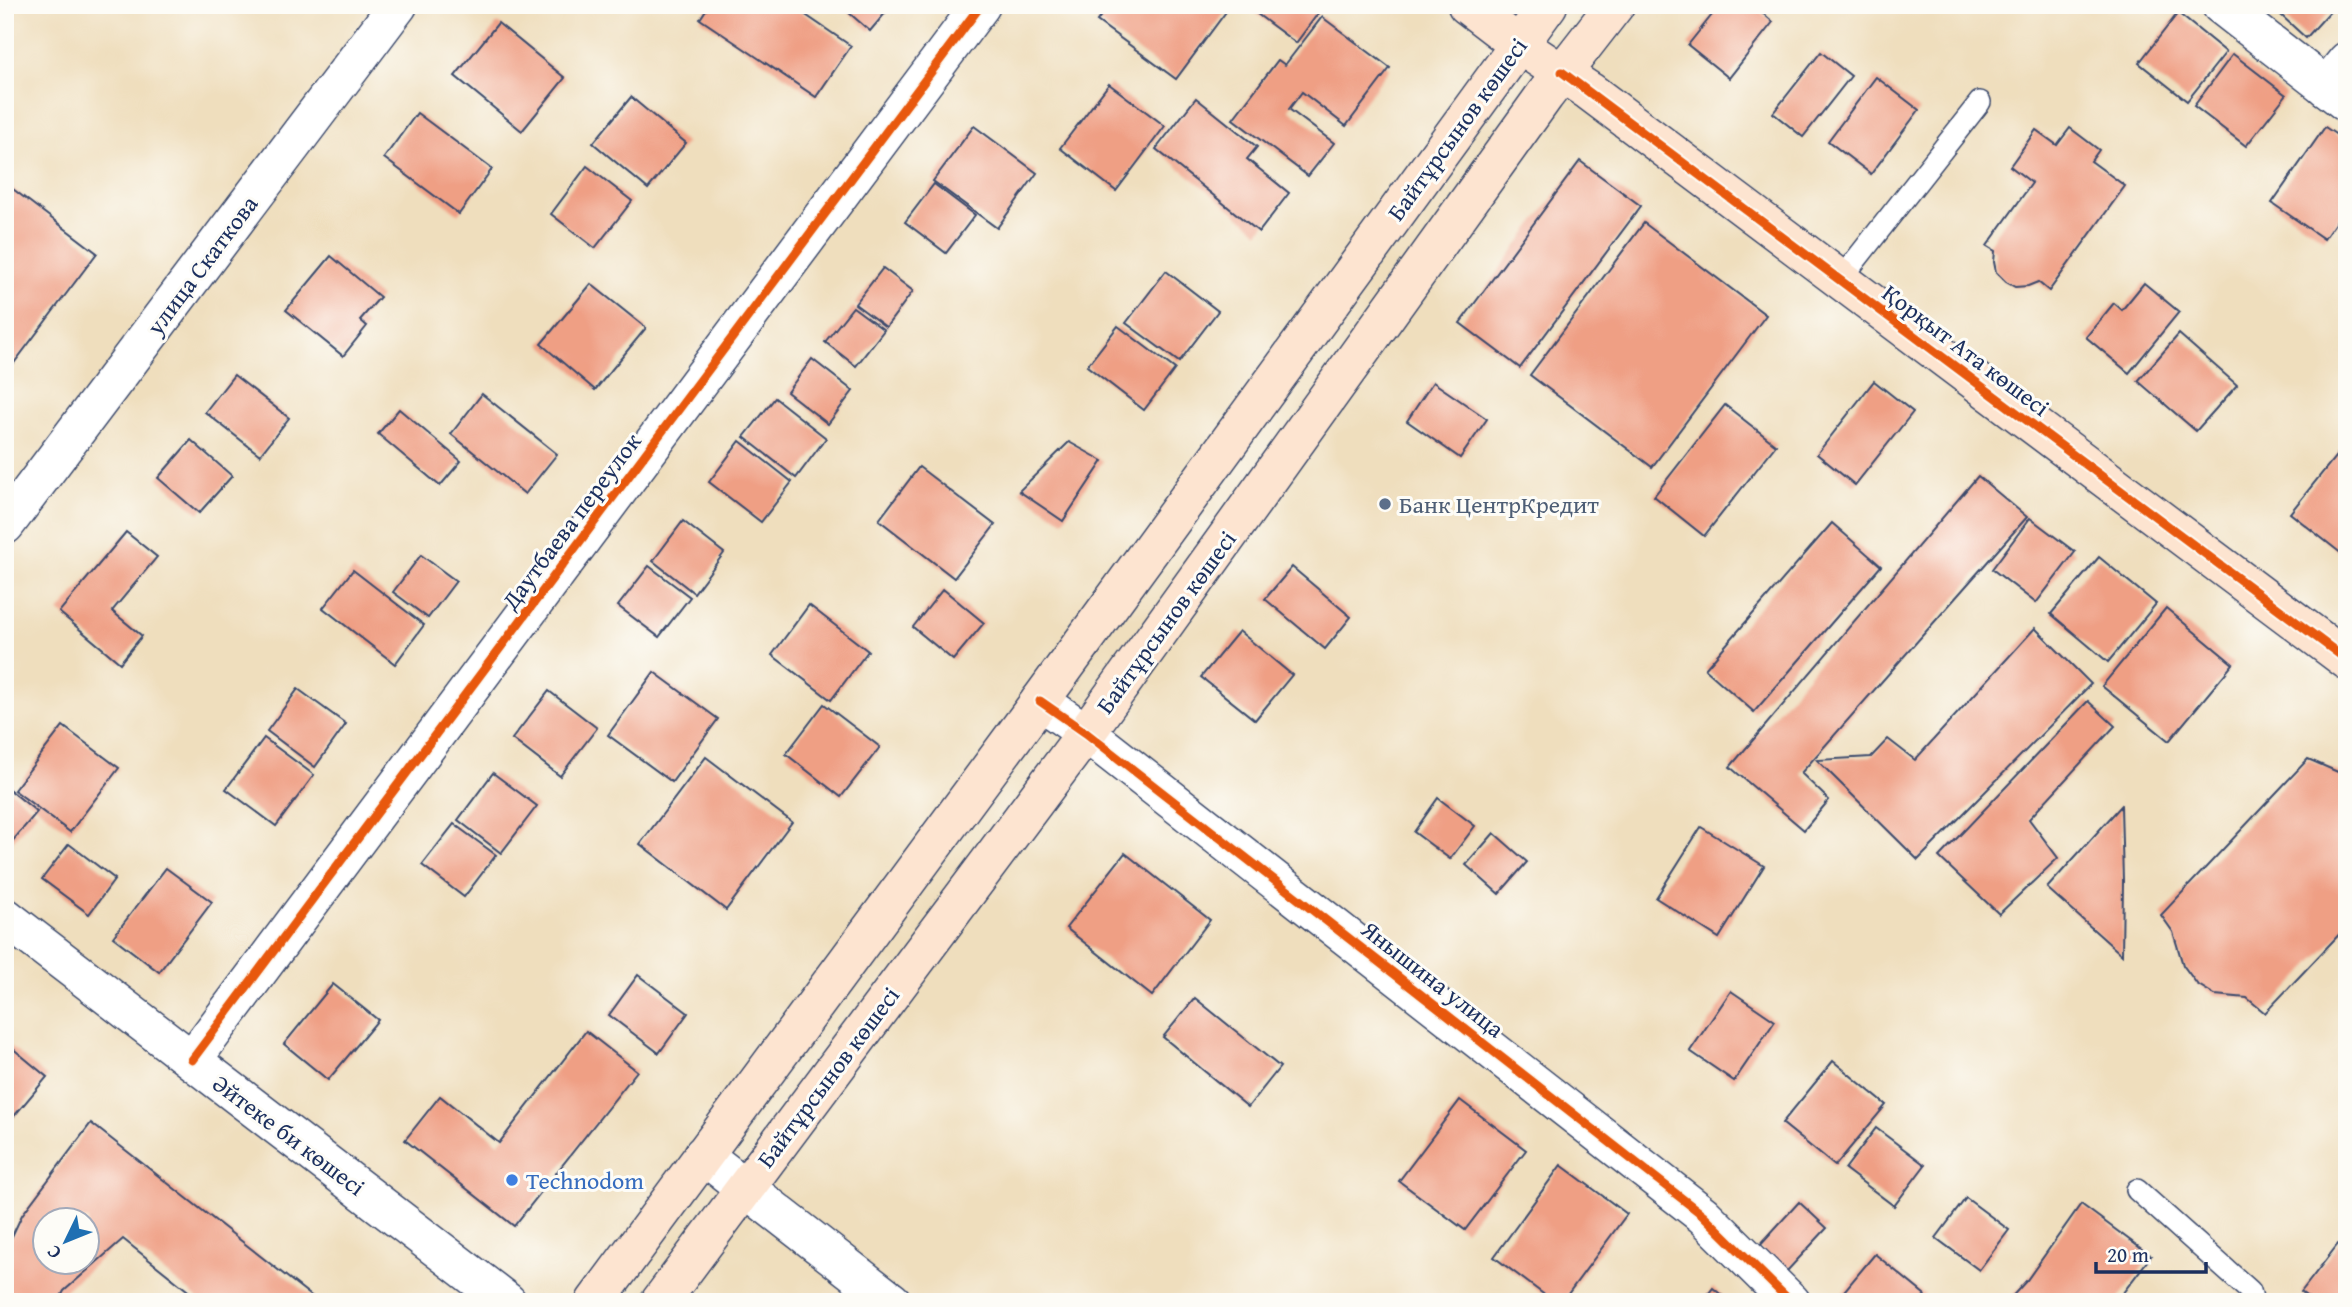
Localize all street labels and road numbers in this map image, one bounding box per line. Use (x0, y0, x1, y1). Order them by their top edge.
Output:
street label: Байтұрсынов көшесі (1379, 30, 1536, 228)
street label: улица Скаткова (137, 187, 266, 343)
street label: Қорқыт Ата көшесі (1875, 275, 2057, 425)
street label: Даутбаева переулок (492, 425, 649, 617)
street label: Байтұрсынов көшесі (1088, 523, 1245, 721)
street label: Янышина улица (1353, 911, 1512, 1046)
street label: Байтұрсынов көшесі (748, 979, 908, 1175)
street label: Әйтеке би көшесі (205, 1066, 373, 1204)

